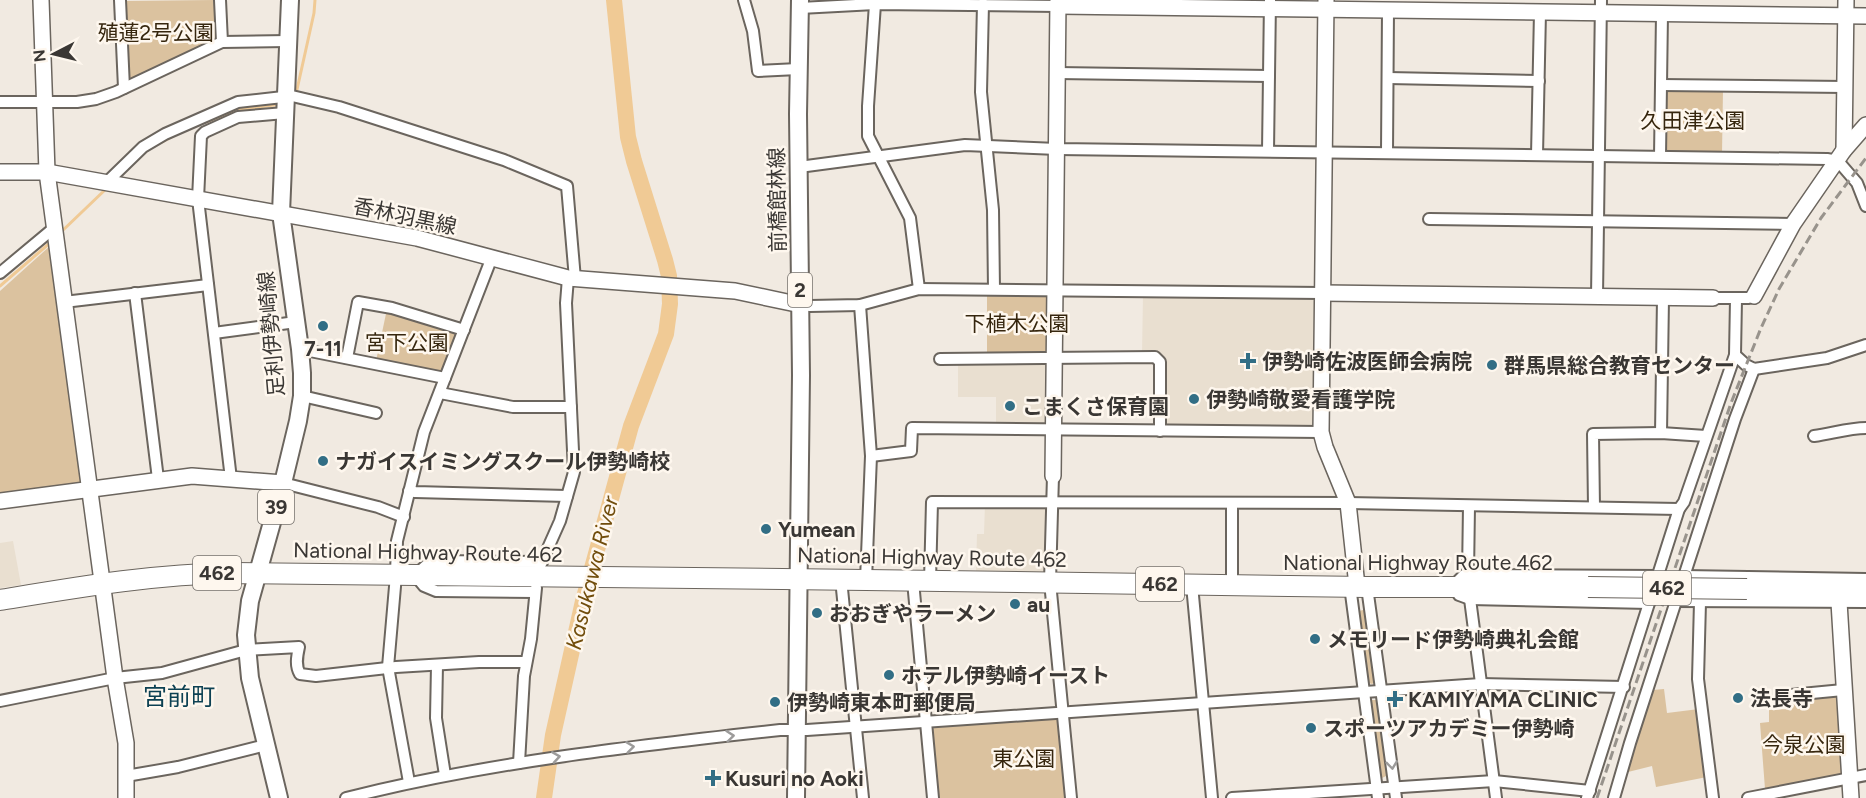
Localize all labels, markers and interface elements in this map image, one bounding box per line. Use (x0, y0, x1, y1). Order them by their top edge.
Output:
park label: 殖蓮2号公園 (98, 20, 214, 45)
north arrow (24, 24, 84, 84)
text: N (29, 48, 50, 63)
park label: 久田津公園 (1641, 108, 1746, 133)
street label: 前橋館林線 (764, 147, 790, 253)
street label: 香林羽黒線 (351, 193, 459, 239)
street label: 足利伊勢崎線 (253, 270, 289, 398)
road number: 2 (788, 273, 812, 307)
park label: 下植木公園 (965, 311, 1070, 336)
marker: 7-11 (316, 319, 330, 333)
park label: 宮下公園 (365, 330, 449, 355)
place label: 7-11 (304, 336, 342, 361)
place label: 伊勢崎佐波医師会病院 (1262, 349, 1472, 374)
marker: 伊勢崎佐波医師会病院 (1239, 352, 1257, 370)
place label: 群馬県総合教育センター (1504, 353, 1735, 378)
marker: 群馬県総合教育センター (1485, 358, 1499, 372)
place label: 伊勢崎敬愛看護学院 (1206, 387, 1395, 412)
marker: 伊勢崎敬愛看護学院 (1187, 392, 1201, 406)
place label: こまくさ保育園 (1022, 394, 1169, 419)
marker: こまくさ保育園 (1003, 399, 1017, 413)
place label: ナガイスイミングスクール伊勢崎校 (335, 449, 670, 474)
marker: ナガイスイミングスクール伊勢崎校 (316, 454, 330, 468)
road number: 39 (258, 490, 294, 524)
water label: Kasukawa River (560, 492, 624, 652)
place label: Yumean (778, 517, 856, 542)
marker: Yumean (759, 522, 773, 536)
street label: National Highway Route 462 (293, 537, 563, 567)
street label: National Highway Route 462 (797, 542, 1067, 572)
street label: National Highway Route 462 (1283, 550, 1553, 575)
road number: 462 (193, 556, 241, 590)
road number: 462 (1136, 567, 1184, 601)
road number: 462 (1643, 571, 1691, 605)
place label: au (1027, 592, 1050, 617)
marker: au (1008, 597, 1022, 611)
place label: おおぎやラーメン (829, 601, 996, 626)
marker: おおぎやラーメン (810, 606, 824, 620)
place label: メモリード伊勢崎典礼会館 (1327, 627, 1579, 652)
marker: メモリード伊勢崎典礼会館 (1308, 632, 1322, 646)
place label: ホテル伊勢崎イースト (901, 663, 1110, 688)
marker: ホテル伊勢崎イースト (882, 668, 896, 682)
district label: 宮前町 (143, 682, 215, 711)
place label: 法長寺 (1750, 686, 1813, 711)
place label: KAMIYAMA CLINIC (1408, 687, 1598, 712)
place label: 伊勢崎東本町郵便局 (787, 690, 976, 715)
marker: KAMIYAMA CLINIC (1386, 690, 1404, 708)
marker: 法長寺 (1731, 691, 1745, 705)
marker: 伊勢崎東本町郵便局 (768, 695, 782, 709)
place label: スポーツアカデミー伊勢崎 (1323, 716, 1575, 741)
marker: スポーツアカデミー伊勢崎 (1304, 721, 1318, 735)
one-way arrow (726, 730, 735, 743)
park label: 今泉公園 (1762, 732, 1846, 757)
one-way arrow (626, 741, 635, 754)
park label: 東公園 (993, 746, 1056, 771)
one-way arrow (551, 752, 560, 764)
one-way arrow (1385, 761, 1397, 770)
place label: Kusuri no Aoki (725, 766, 864, 791)
marker: Kusuri no Aoki (706, 771, 720, 785)

